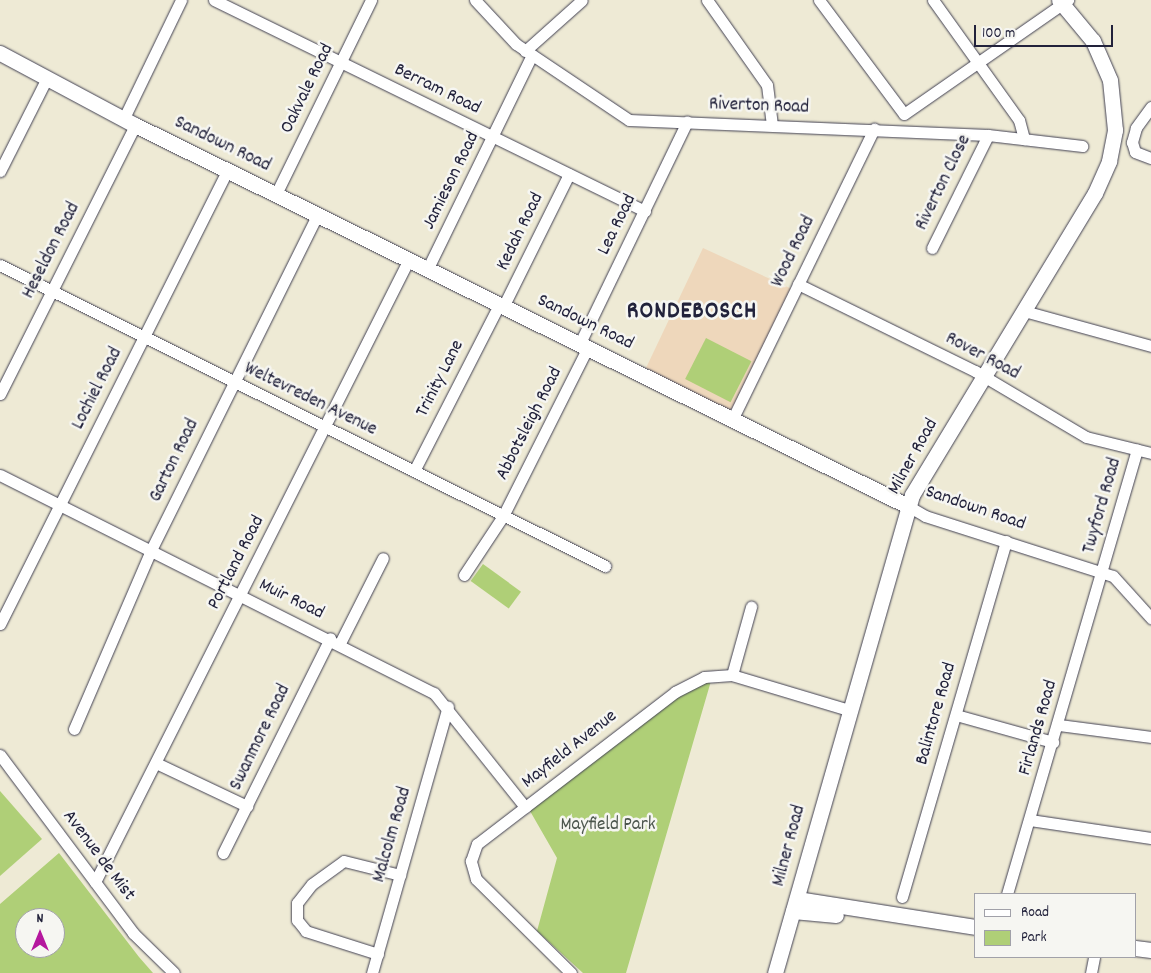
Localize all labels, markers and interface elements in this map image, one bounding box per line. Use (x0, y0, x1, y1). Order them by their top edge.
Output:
scale bar (976, 15, 1115, 47)
text: 100 m (982, 23, 1015, 45)
street label: Oakvale Road (276, 40, 340, 138)
street label: Berram Road (390, 59, 484, 121)
street label: Riverton Road (709, 94, 809, 120)
street label: Sandown Road (170, 112, 274, 178)
street label: Jamieson Road (419, 128, 485, 234)
street label: Riverton Close (911, 132, 977, 234)
street label: Kedah Road (492, 189, 550, 275)
street label: Lea Road (594, 191, 642, 259)
street label: Heseldon Road (18, 199, 86, 303)
street label: Wood Road (767, 213, 821, 291)
street label: Sandown Road (533, 290, 637, 356)
district label: RONDEBOSCH (626, 299, 758, 327)
street label: Rover Road (941, 328, 1023, 386)
street label: Trinity Lane (412, 337, 470, 421)
street label: Lochiel Road (68, 344, 128, 434)
street label: Weltevreden Avenue (240, 358, 380, 442)
street label: Abbotsleigh Road (492, 364, 568, 484)
street label: Milner Road (884, 415, 944, 499)
street label: Garton Road (145, 416, 205, 506)
street label: Twyford Road (1078, 456, 1128, 556)
street label: Sandown Road (922, 481, 1028, 537)
street label: Portland Road (204, 512, 270, 614)
street label: Muir Road (255, 574, 327, 626)
street label: Balintore Road (912, 660, 962, 768)
street label: Firlands Road (1015, 678, 1063, 778)
street label: Swanmore Road (226, 681, 296, 795)
street label: Mayfield Avenue (518, 706, 622, 794)
street label: Malcolm Road (369, 785, 417, 885)
street label: Milner Road (768, 803, 812, 889)
street label: Avenue de Mist (57, 806, 139, 906)
park label: Mayfield Park (560, 815, 656, 837)
legend (974, 893, 1136, 958)
text: Road (1021, 902, 1049, 924)
north arrow (15, 908, 65, 958)
text: N (37, 909, 43, 929)
text: Park (1021, 927, 1047, 949)

